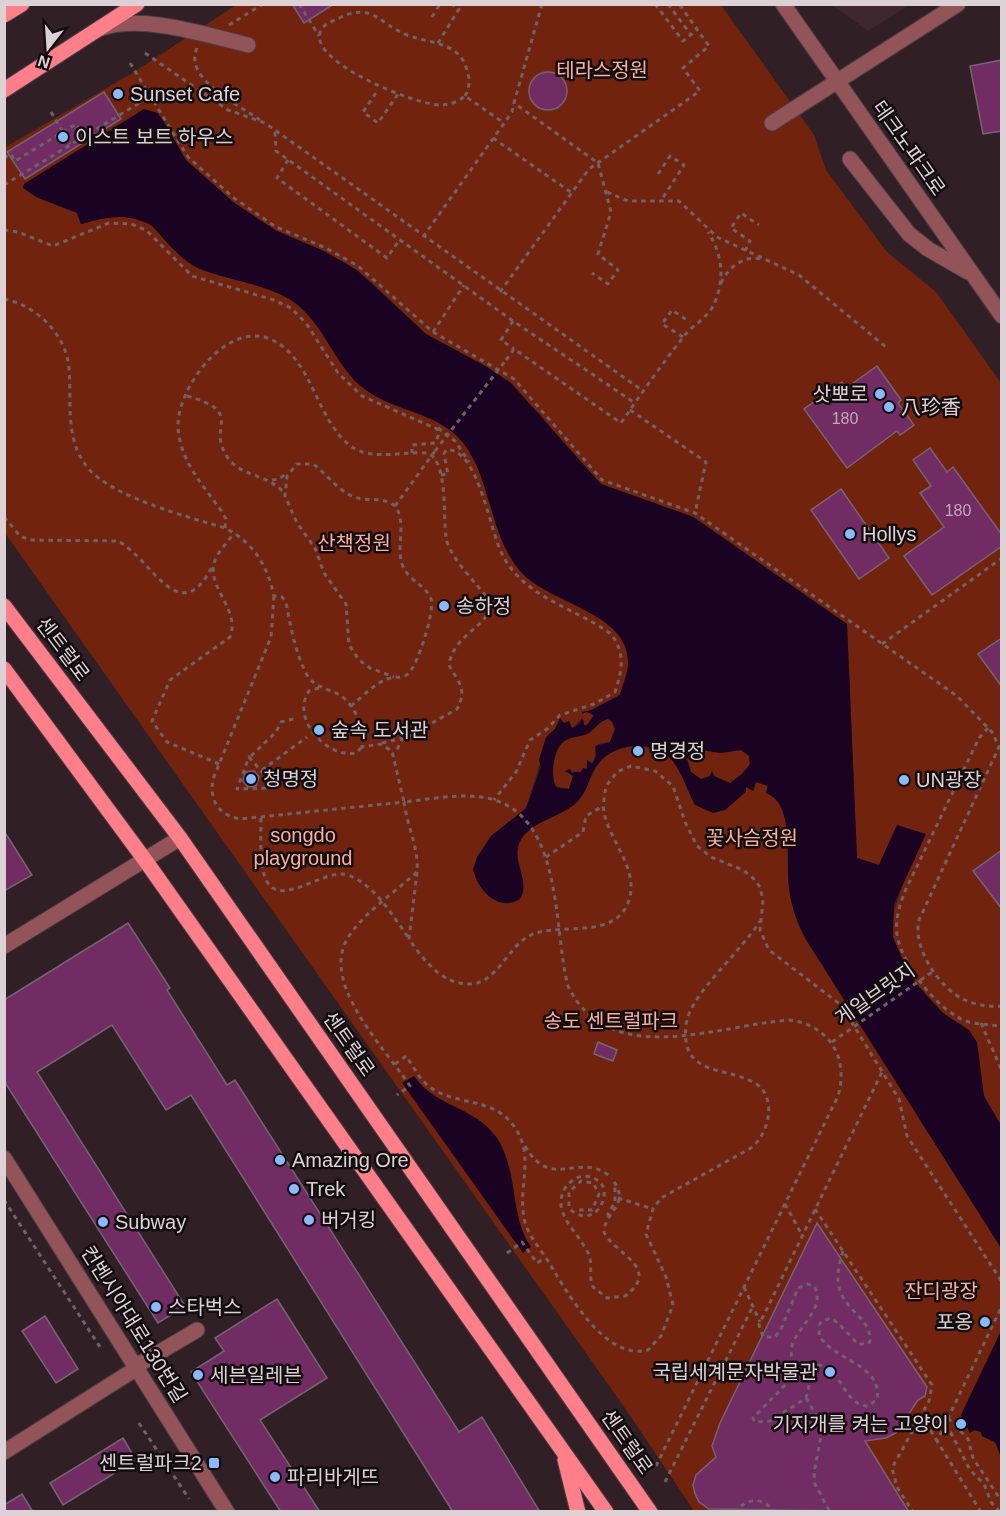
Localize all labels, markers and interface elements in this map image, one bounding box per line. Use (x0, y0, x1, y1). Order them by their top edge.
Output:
north arrow (18, 18, 78, 78)
text: N (36, 52, 52, 72)
park label: 테라스정원 (556, 59, 648, 81)
place label: Sunset Cafe (130, 83, 240, 105)
marker: Sunset Cafe (111, 87, 125, 101)
street label: 테크노파크로 (868, 96, 950, 200)
place label: 이스트 보트 하우스 (75, 126, 233, 148)
marker: 이스트 보트 하우스 (56, 130, 70, 144)
place label: 삿뽀로 (813, 383, 868, 405)
marker: 삿뽀로 (873, 387, 887, 401)
place label: 八珍香 (901, 396, 961, 418)
marker: 八珍香 (882, 400, 896, 414)
house number: 180 (832, 410, 858, 427)
house number: 180 (945, 502, 971, 519)
place label: Hollys (862, 523, 916, 545)
marker: Hollys (843, 527, 857, 541)
park label: 산책정원 (317, 532, 391, 554)
place label: 송하정 (456, 595, 511, 617)
marker: 송하정 (437, 599, 451, 613)
street label: 센트럴로 (32, 613, 94, 685)
place label: 숲속 도서관 (331, 719, 429, 741)
marker: 숲속 도서관 (312, 723, 326, 737)
place label: 명경정 (650, 740, 705, 762)
marker: 명경정 (631, 744, 645, 758)
place label: 청명정 (263, 768, 318, 790)
place label: UN광장 (916, 769, 982, 791)
marker: 청명정 (244, 772, 258, 786)
marker: UN광장 (897, 773, 911, 787)
park label: songdo playground (254, 824, 352, 869)
park label: 꽃사슴정원 (706, 827, 798, 849)
street label: 게일브릿지 (831, 959, 919, 1029)
street label: 센트럴로 (319, 1008, 379, 1080)
park label: 송도 센트럴파크 (544, 1010, 678, 1032)
place label: Amazing Ore (292, 1149, 409, 1171)
marker: Amazing Ore (273, 1153, 287, 1167)
place label: Trek (306, 1178, 346, 1200)
marker: Trek (287, 1182, 301, 1196)
place label: 버거킹 (321, 1209, 376, 1231)
place label: Subway (115, 1211, 186, 1233)
marker: 버거킹 (302, 1213, 316, 1227)
marker: Subway (96, 1215, 110, 1229)
street label: 컨벤시아대로130번길 (77, 1242, 191, 1406)
park label: 잔디광장 (904, 1280, 978, 1302)
place label: 스타벅스 (168, 1296, 242, 1318)
marker: 스타벅스 (149, 1300, 163, 1314)
place label: 포옹 (936, 1311, 973, 1333)
marker: 포옹 (978, 1315, 992, 1329)
place label: 국립세계문자박물관 (652, 1361, 818, 1383)
place label: 세븐일레븐 (210, 1364, 302, 1386)
marker: 국립세계문자박물관 (823, 1365, 837, 1379)
marker: 세븐일레븐 (191, 1368, 205, 1382)
street label: 센트럴로 (597, 1406, 657, 1478)
place label: 기지개를 켜는 고양이 (772, 1413, 949, 1435)
marker: 기지개를 켜는 고양이 (954, 1417, 968, 1431)
place label: 센트럴파크2 (99, 1452, 202, 1474)
marker: 센트럴파크2 (207, 1456, 221, 1470)
place label: 파리바게뜨 (287, 1466, 379, 1488)
marker: 파리바게뜨 (268, 1470, 282, 1484)

